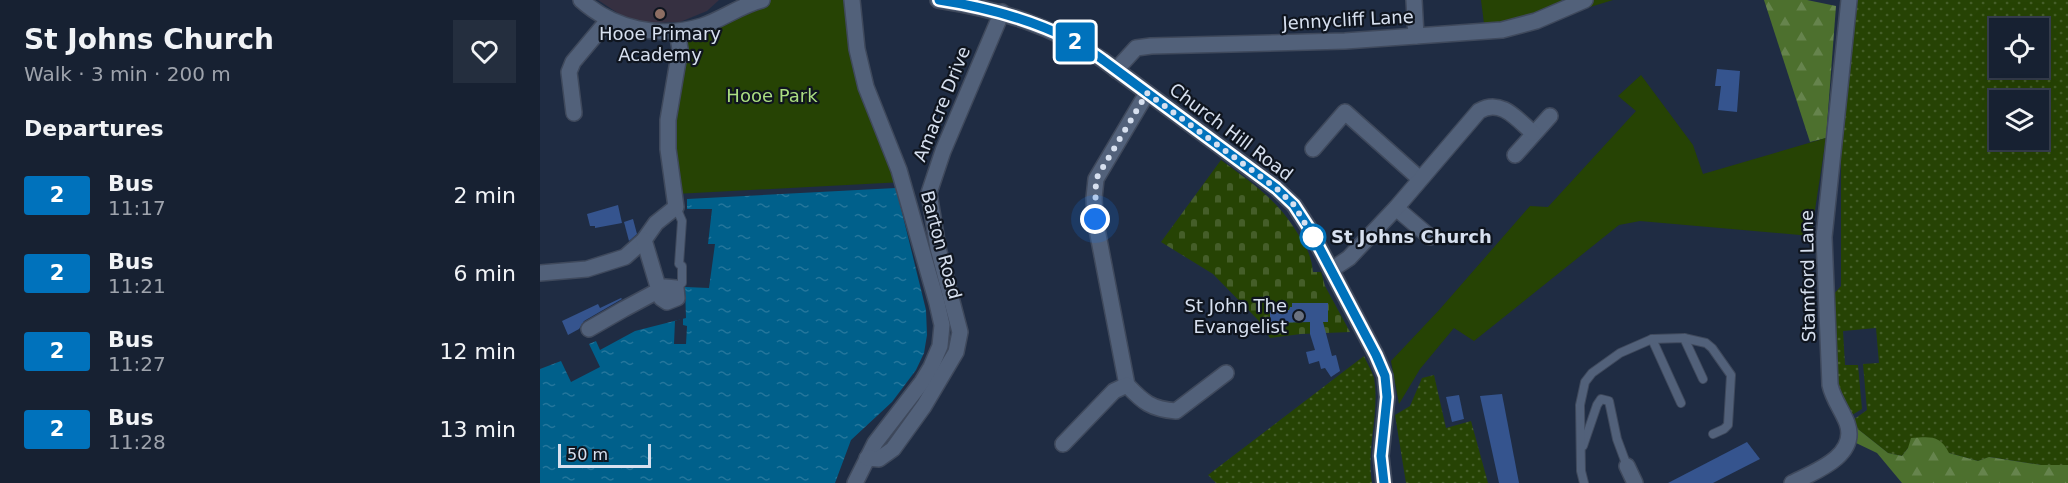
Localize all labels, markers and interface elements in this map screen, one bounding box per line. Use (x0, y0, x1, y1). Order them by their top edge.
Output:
street label: Jennycliff Lane (1281, 6, 1414, 33)
marker: Hooe Primary Academy (653, 7, 667, 21)
map controls (1989, 18, 2049, 150)
button: locate (1989, 18, 2049, 78)
button: heart (453, 20, 516, 83)
line badge: 2 (1056, 22, 1094, 62)
text: St Johns Church (24, 23, 274, 56)
place label: Hooe Primary Academy (599, 23, 721, 65)
text: 2 (1068, 30, 1082, 54)
street label: Amacre Drive (909, 43, 974, 165)
text: Walk · 3 min · 200 m (24, 62, 231, 86)
street label: Church Hill Road (1166, 78, 1297, 185)
park label: Hooe Park (726, 85, 818, 106)
button: layers (1989, 90, 2049, 150)
text: Departures (24, 116, 164, 141)
text: Bus (108, 171, 154, 196)
text: 2 (50, 183, 64, 207)
text: 2 min (454, 183, 516, 208)
street label: Barton Road (917, 188, 966, 301)
text: 11:17 (108, 196, 166, 220)
your location (1080, 204, 1110, 234)
street label: Stamford Lane (1796, 210, 1819, 342)
marker: St Johns Church (1300, 224, 1326, 250)
place label: St Johns Church (1331, 226, 1492, 247)
text: Bus (108, 249, 154, 274)
text: 2 (50, 261, 64, 285)
text: 6 min (454, 261, 516, 286)
text: 11:21 (108, 274, 166, 298)
place label: St John The Evangelist (1184, 295, 1287, 337)
marker: St John The Evangelist (1292, 309, 1306, 323)
text: Bus (108, 327, 154, 352)
text: 2 (50, 339, 64, 363)
text: 12 min (440, 339, 516, 364)
text: 11:27 (108, 352, 166, 376)
text: Bus (108, 405, 154, 430)
text: 2 (50, 417, 64, 441)
text: 13 min (440, 417, 516, 442)
text: 11:28 (108, 430, 166, 454)
scale bar (558, 441, 651, 468)
text: 50 m (567, 445, 608, 464)

